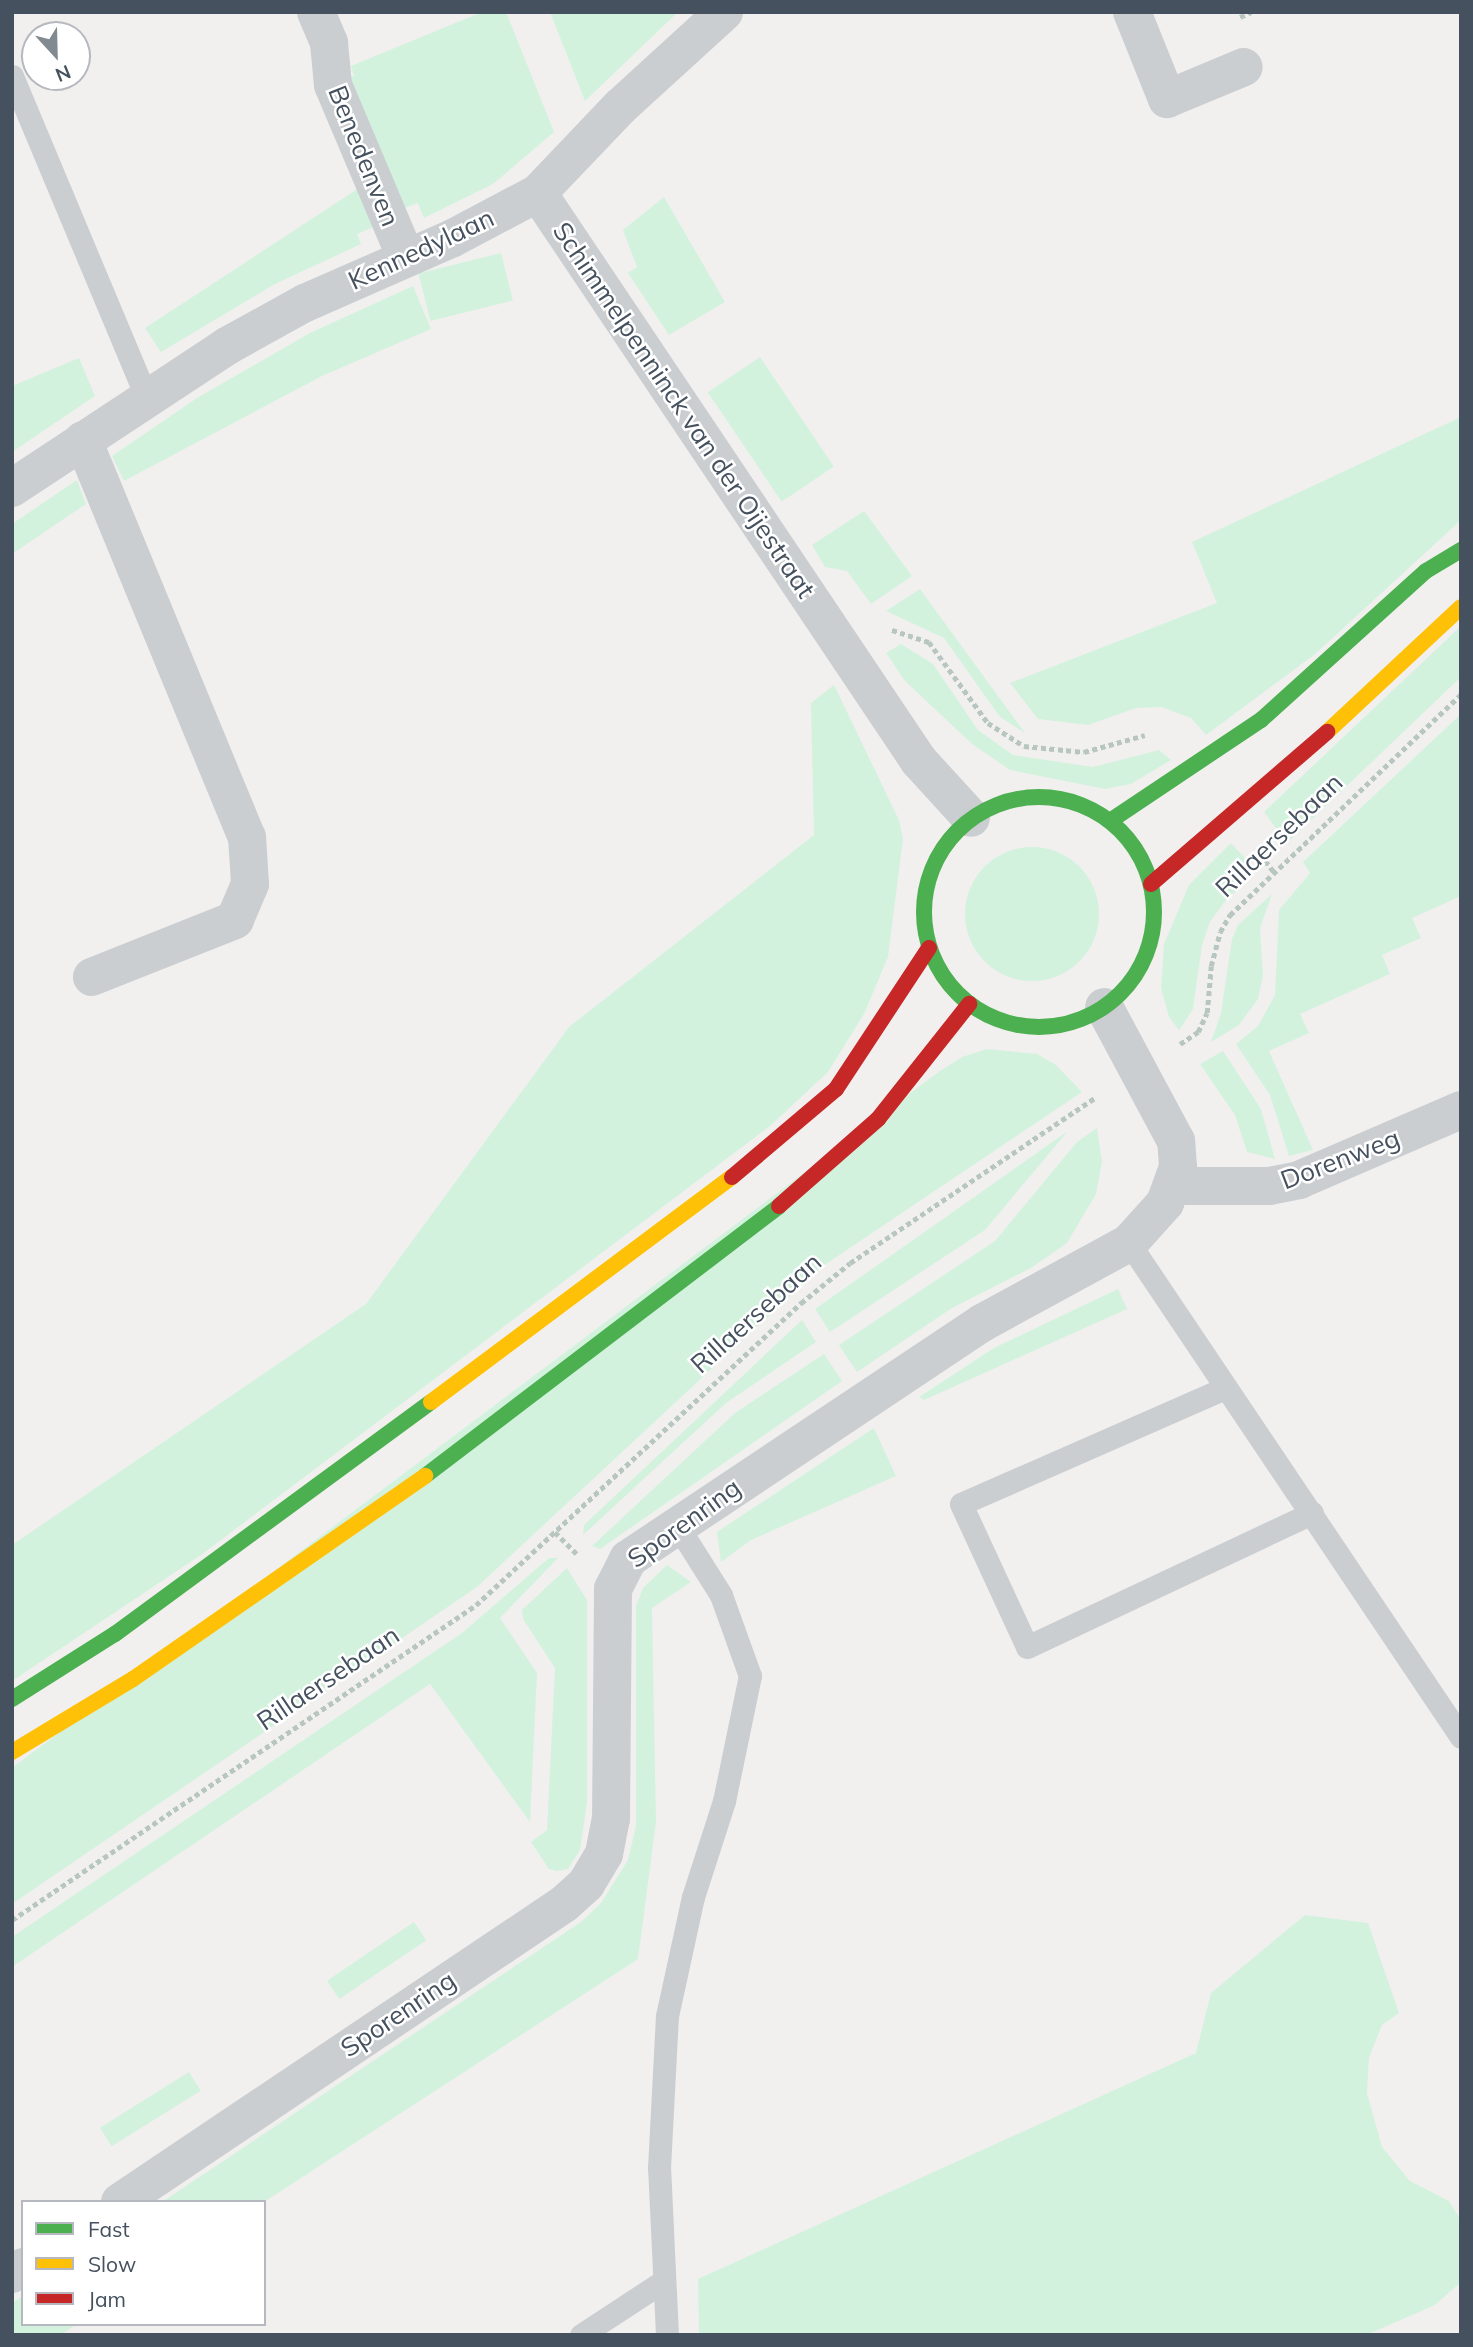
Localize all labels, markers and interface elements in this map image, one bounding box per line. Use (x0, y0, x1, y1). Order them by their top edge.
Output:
north arrow (21, 21, 91, 91)
text: N (52, 60, 74, 87)
street label: Benedenven (322, 81, 406, 231)
street label: Kennedylaan (343, 202, 499, 296)
street label: Schimmelpenninck van der Oijestraat (546, 216, 822, 604)
street label: Rillaersebaan (1209, 767, 1349, 903)
street label: Dorenweg (1276, 1122, 1404, 1196)
street label: Rillaersebaan (684, 1246, 828, 1380)
street label: Sporenring (622, 1472, 746, 1574)
street label: Rillaersebaan (251, 1619, 405, 1737)
street label: Sporenring (335, 1964, 461, 2064)
legend (21, 2200, 266, 2326)
text: Fast (88, 2216, 130, 2242)
text: Slow (88, 2251, 136, 2277)
text: Jam (88, 2286, 126, 2312)

